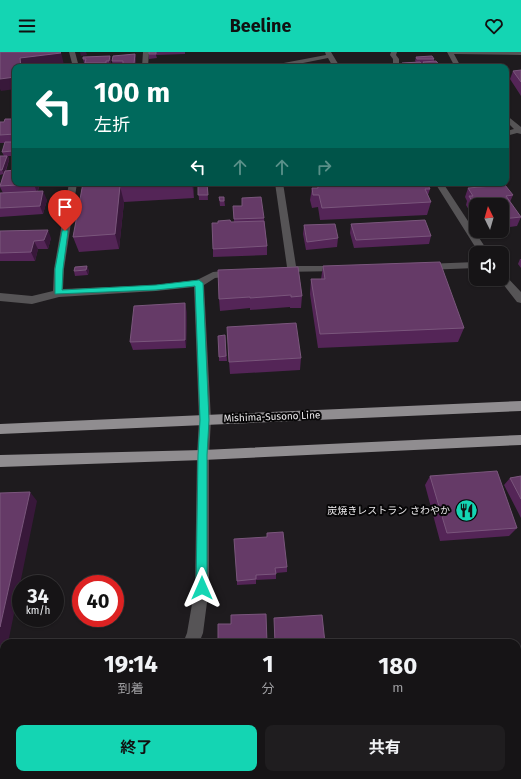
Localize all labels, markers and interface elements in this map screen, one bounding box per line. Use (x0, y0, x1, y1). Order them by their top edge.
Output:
icon: menu (16, 15, 38, 37)
text: Beeline (230, 15, 291, 37)
icon: heart (483, 15, 505, 37)
text: 100 m (94, 76, 170, 109)
icon: left (28, 80, 80, 132)
text: 左折 (94, 114, 130, 136)
icon: left (187, 156, 209, 178)
icon: ahead (229, 156, 251, 178)
icon: ahead (271, 156, 293, 178)
icon: right (313, 156, 335, 178)
pin (48, 190, 82, 231)
icon: arrive (54, 196, 76, 218)
north arrow (469, 198, 509, 238)
map controls (469, 198, 509, 286)
button: sound (469, 246, 509, 286)
street label: Mishima-Susono Line (223, 409, 321, 425)
restaurant icon: 炭焼きレストラン さわやか (453, 498, 479, 524)
place label: 炭焼きレストラン さわやか (327, 505, 450, 517)
position arrow (181, 567, 223, 609)
speed limit sign: 40 (72, 575, 124, 627)
text: 34 (27, 584, 49, 608)
text: km/h (26, 605, 50, 617)
text: 19:14 (104, 650, 158, 678)
text: 1 (262, 650, 274, 678)
text: 180 (378, 652, 417, 680)
text: m (392, 680, 403, 695)
text: 到着 (118, 681, 144, 696)
text: 分 (262, 681, 275, 696)
button: 終了 (16, 725, 257, 771)
button: 共有 (265, 725, 505, 771)

